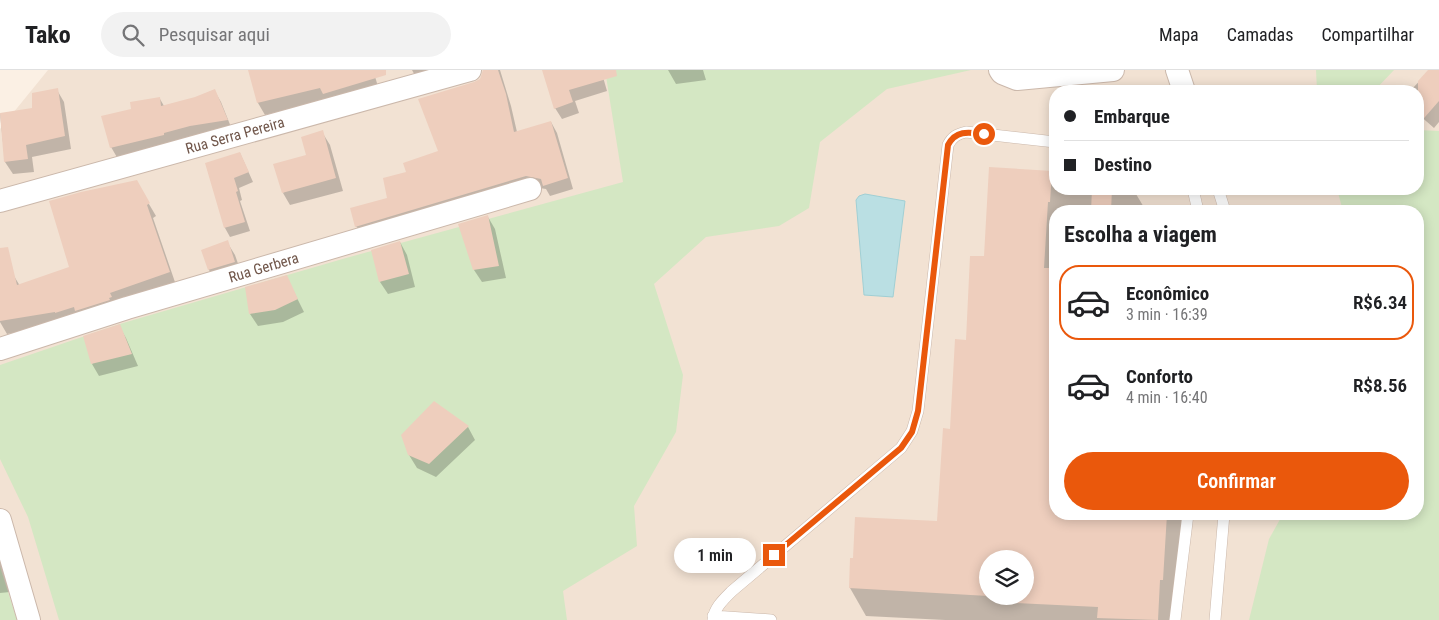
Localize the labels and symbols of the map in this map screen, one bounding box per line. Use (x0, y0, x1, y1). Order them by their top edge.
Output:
street label: Rua Serra Pereira (184, 113, 287, 158)
route start (973, 123, 995, 145)
street label: Rua Gerbera (227, 249, 301, 286)
callout: 1 min (674, 538, 756, 572)
route end (763, 544, 785, 566)

